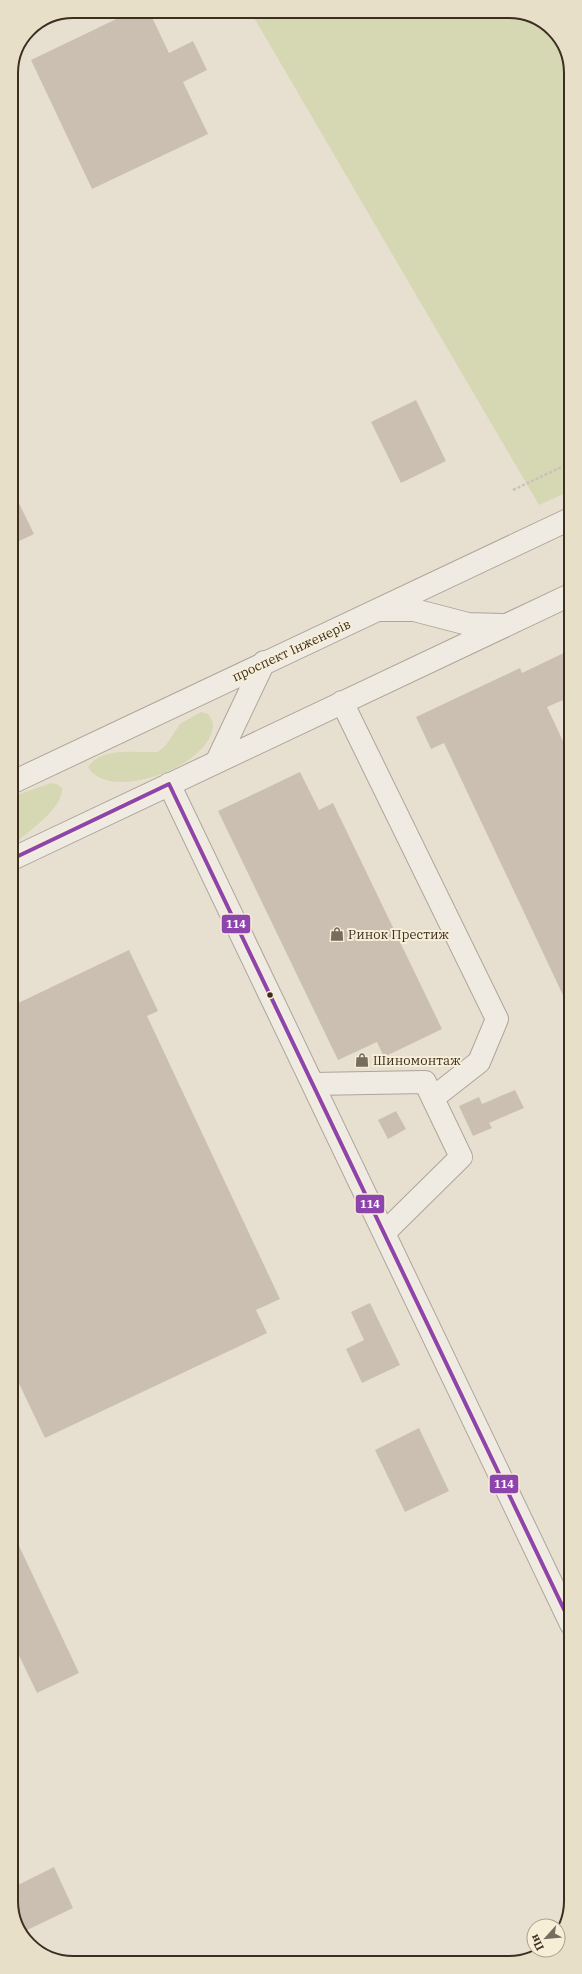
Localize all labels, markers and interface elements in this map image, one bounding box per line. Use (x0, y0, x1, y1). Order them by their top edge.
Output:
street label: проспект Інженерів (229, 615, 353, 685)
line badge: 114 (221, 914, 251, 934)
text: 114 (226, 917, 246, 931)
shop icon: Ринок Престиж (329, 926, 345, 942)
place label: Ринок Престиж (348, 926, 450, 943)
unlabelled marker (265, 990, 275, 1000)
shop icon: Шиномонтаж (354, 1052, 370, 1068)
place label: Шиномонтаж (373, 1052, 461, 1069)
line badge: 114 (355, 1194, 385, 1214)
text: 114 (360, 1197, 380, 1211)
line badge: 114 (489, 1474, 519, 1494)
text: 114 (494, 1477, 514, 1491)
north arrow (526, 1918, 566, 1958)
text: Пн (527, 1932, 547, 1953)

